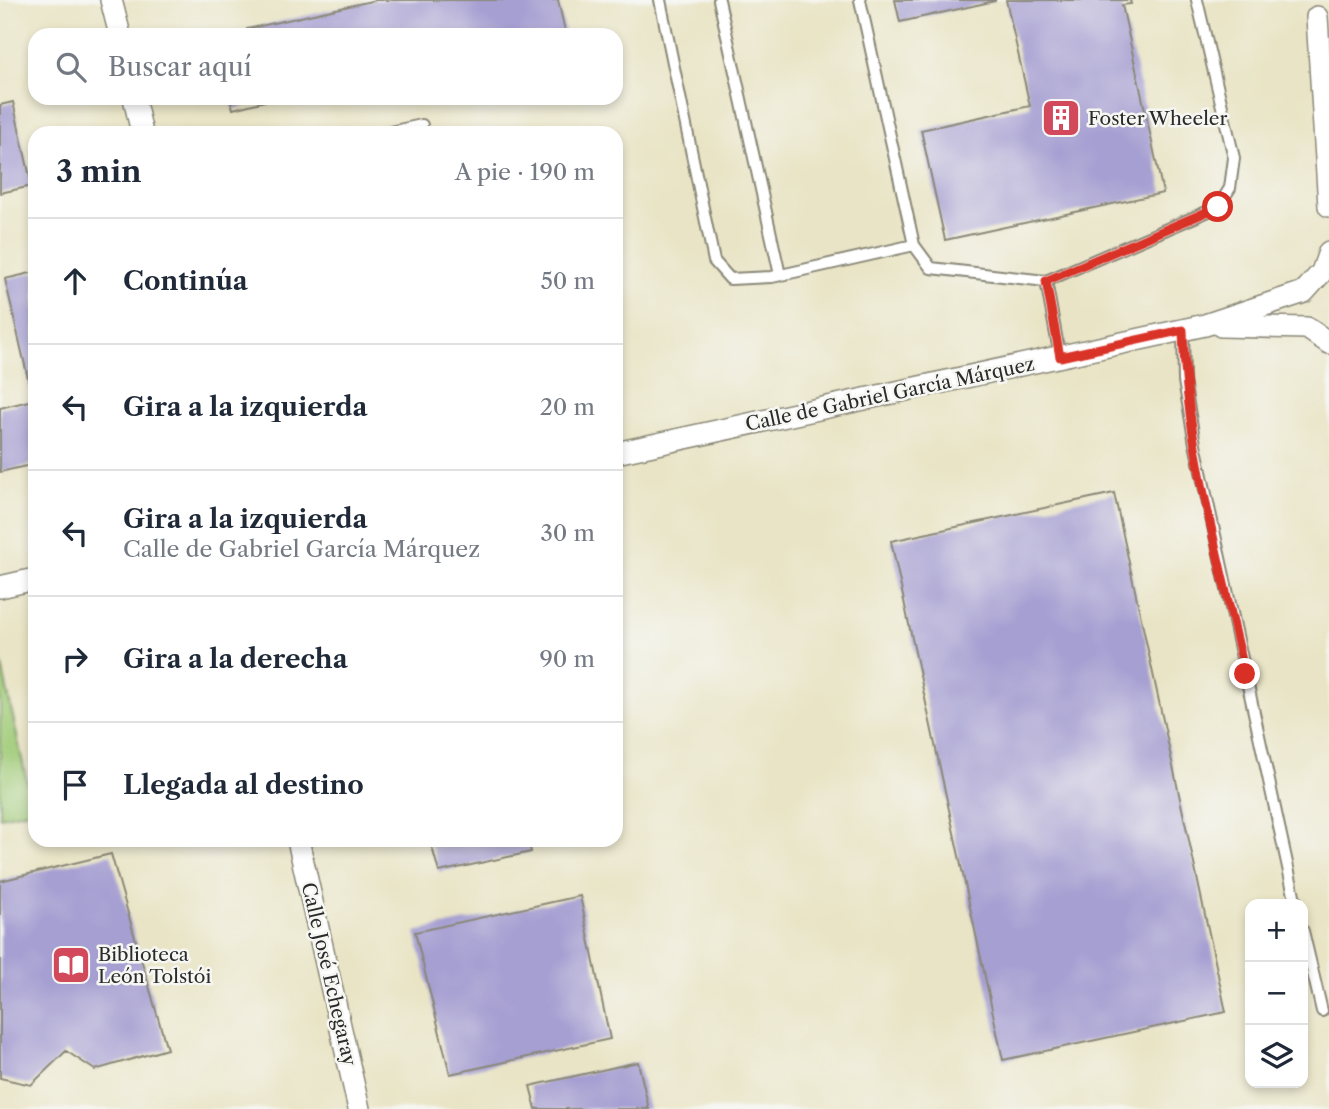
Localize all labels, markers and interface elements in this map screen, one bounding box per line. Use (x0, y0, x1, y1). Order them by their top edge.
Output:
search box (28, 28, 623, 105)
icon: search (52, 48, 90, 86)
text: Buscar aquí (108, 51, 252, 83)
building icon: Foster Wheeler (1040, 97, 1082, 139)
place label: Foster Wheeler (1088, 107, 1227, 130)
text: 3 min (56, 153, 142, 190)
text: A pie · 190 m (455, 158, 595, 186)
route start (1202, 191, 1233, 222)
icon: ahead (56, 262, 94, 300)
text: Continúa (123, 265, 248, 297)
text: 50 m (540, 267, 595, 295)
street label: Calle de Gabriel García Márquez (743, 352, 1037, 436)
icon: left (56, 388, 94, 426)
text: Gira a la izquierda (123, 391, 368, 423)
text: 20 m (540, 393, 595, 421)
text: Gira a la izquierda (123, 503, 368, 535)
icon: left (56, 514, 94, 552)
text: 30 m (540, 519, 595, 547)
text: Calle de Gabriel García Márquez (123, 535, 480, 563)
icon: right (56, 640, 94, 678)
text: Gira a la derecha (123, 643, 348, 675)
text: 90 m (539, 645, 595, 673)
route end (1229, 658, 1260, 689)
icon: arrive (56, 766, 94, 804)
text: Llegada al destino (123, 769, 364, 801)
street label: Calle José Echegaray (297, 880, 361, 1068)
map controls (1245, 899, 1308, 1088)
button: + (1245, 899, 1308, 962)
place label: Biblioteca León Tolstói (98, 943, 211, 988)
library icon: Biblioteca León Tolstói (50, 944, 92, 986)
button: − (1245, 962, 1308, 1025)
button: layers (1245, 1025, 1308, 1088)

